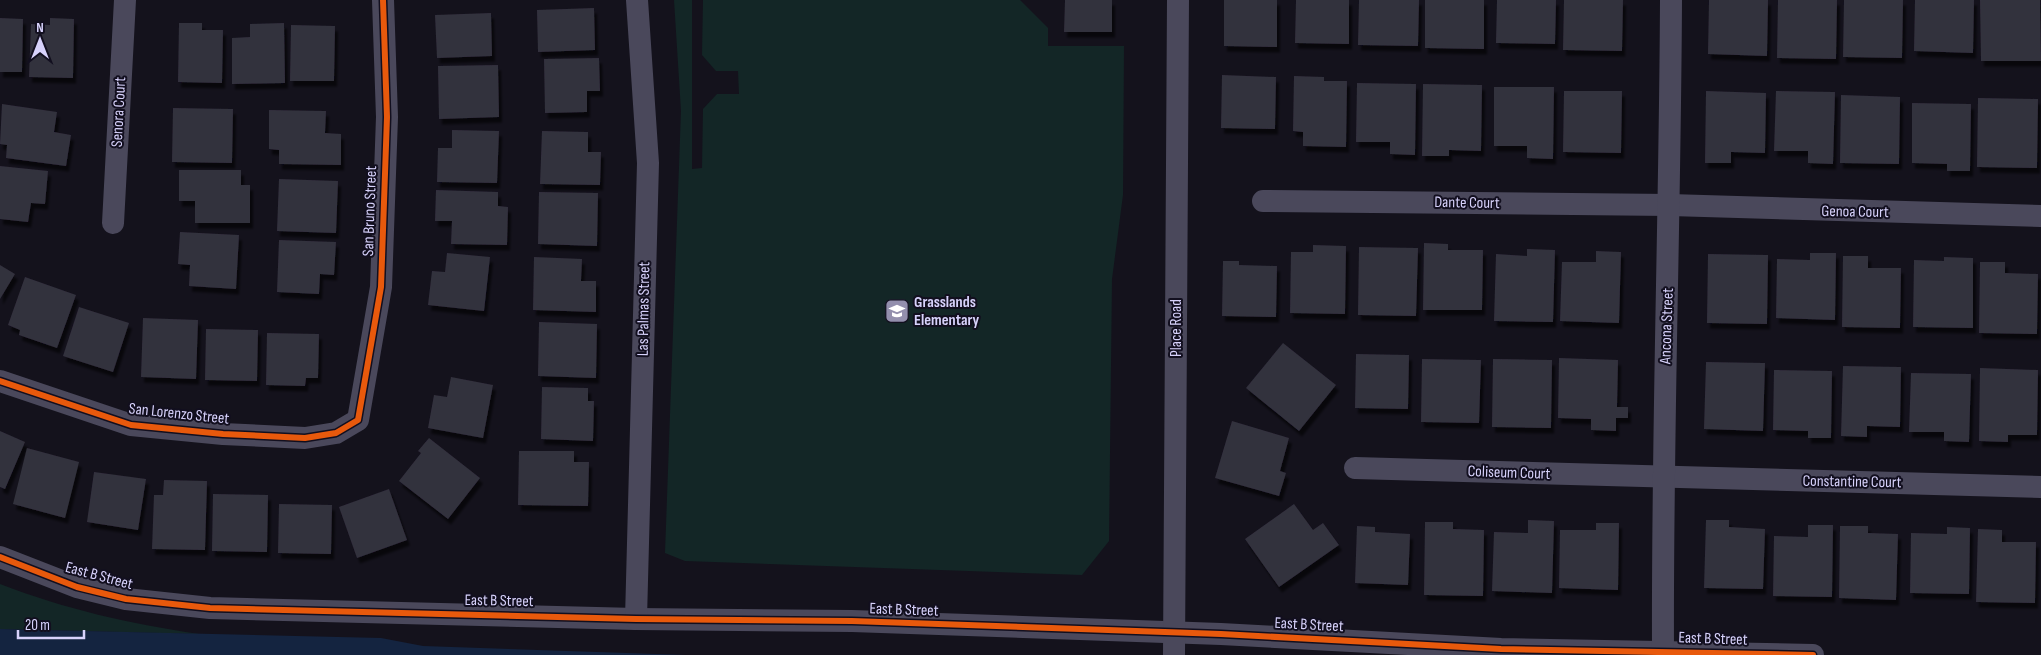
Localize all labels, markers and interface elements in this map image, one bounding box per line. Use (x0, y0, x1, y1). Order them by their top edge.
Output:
north arrow (15, 15, 65, 65)
text: N (36, 19, 44, 36)
street label: Senora Court (108, 76, 130, 148)
street label: San Bruno Street (359, 165, 381, 257)
street label: Dante Court (1434, 193, 1500, 213)
street label: Genoa Court (1821, 202, 1889, 222)
street label: Las Palmas Street (634, 261, 654, 356)
street label: Ancona Street (1656, 287, 1678, 365)
place label: Grasslands Elementary (914, 293, 980, 330)
school or university icon: Grasslands Elementary (884, 298, 910, 324)
street label: Place Road (1167, 299, 1186, 357)
street label: San Lorenzo Street (128, 399, 230, 429)
street label: Coliseum Court (1467, 462, 1551, 484)
street label: Constantine Court (1802, 472, 1902, 492)
street label: East B Street (63, 558, 135, 594)
street label: East B Street (464, 591, 534, 611)
street label: East B Street (869, 599, 939, 621)
scale bar (18, 608, 84, 640)
street label: East B Street (1274, 614, 1344, 636)
text: 20 m (25, 616, 50, 635)
street label: East B Street (1678, 628, 1748, 650)

